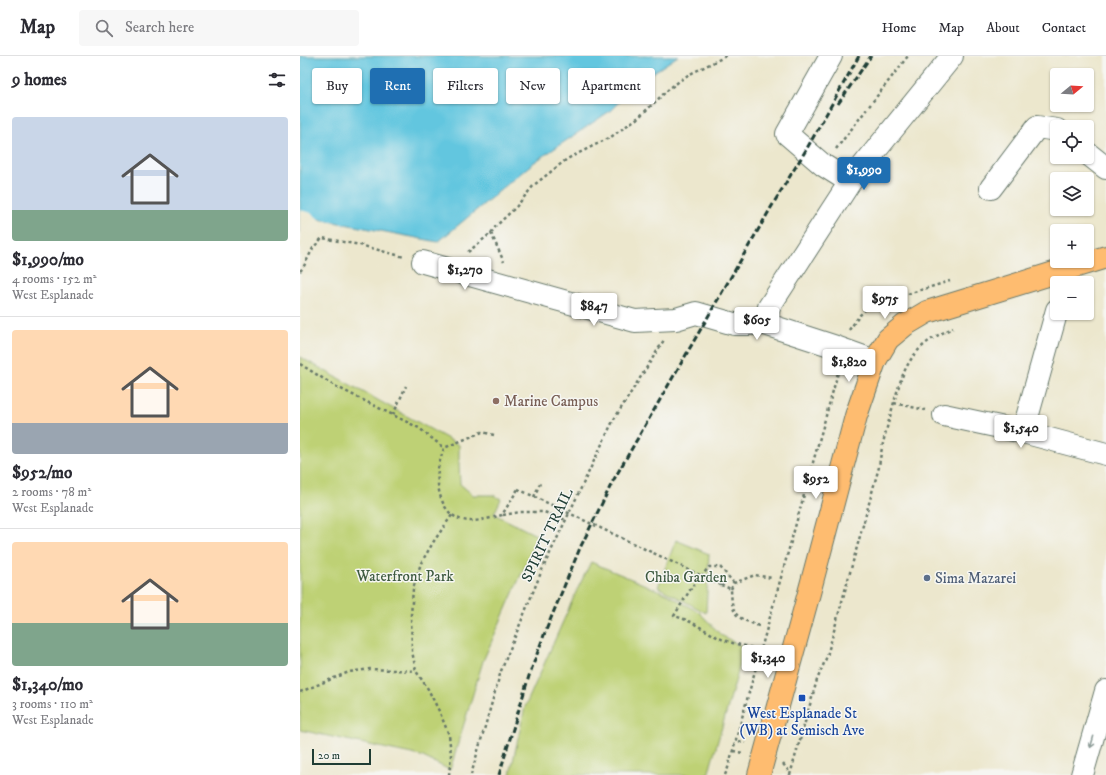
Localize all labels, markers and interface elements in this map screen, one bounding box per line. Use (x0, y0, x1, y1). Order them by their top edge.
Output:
search box (79, 10, 359, 46)
text: Map (20, 16, 55, 39)
icon: search (93, 17, 115, 39)
text: Search here (125, 18, 194, 37)
text: Home (882, 19, 916, 37)
text: Map (938, 19, 964, 37)
text: About (986, 19, 1020, 37)
text: Contact (1042, 19, 1086, 37)
chip: Buy (312, 68, 362, 104)
chip: Rent (370, 68, 425, 104)
chip: Filters (433, 68, 498, 104)
chip: New (506, 68, 560, 104)
chip: Apartment (568, 68, 655, 104)
north arrow (1050, 68, 1094, 112)
map controls (1050, 68, 1094, 320)
text: 9 homes (12, 69, 67, 91)
icon: filters (266, 69, 288, 91)
button: locate (1050, 120, 1094, 164)
icon: home (114, 143, 186, 215)
pin: $1,990 (831, 157, 897, 191)
text: $1,990 (846, 162, 882, 178)
button: layers (1050, 172, 1094, 216)
button: + (1050, 224, 1094, 268)
text: $1,990/mo (12, 249, 84, 271)
pin: $1,270 (432, 257, 498, 291)
text: $1,270 (447, 262, 483, 278)
text: 4 rooms · 152 m² (12, 271, 96, 287)
button: − (1050, 276, 1094, 320)
pin: $975 (861, 286, 909, 320)
text: West Esplanade (12, 287, 94, 303)
text: $975 (872, 291, 898, 307)
pin: $847 (570, 293, 618, 327)
text: $847 (580, 298, 608, 314)
pin: $605 (733, 307, 781, 341)
text: $605 (743, 312, 771, 328)
pin: $1,820 (816, 349, 882, 383)
text: $1,820 (831, 354, 867, 370)
icon: home (114, 356, 186, 428)
place label: Marine Campus (504, 392, 598, 411)
marker: Marine Campus (491, 396, 501, 406)
pin: $1,540 (988, 415, 1054, 449)
text: $1,540 (1003, 420, 1039, 436)
text: $952/mo (12, 462, 72, 484)
pin: $952 (792, 466, 840, 500)
text: $952 (803, 471, 829, 487)
text: 2 rooms · 78 m² (12, 484, 91, 500)
street label: SPIRIT TRAIL (517, 485, 578, 585)
text: West Esplanade (12, 500, 94, 516)
park label: Waterfront Park (355, 567, 454, 586)
icon: home (114, 568, 186, 640)
park label: Chiba Garden (645, 568, 727, 587)
place label: Sima Mazarei (935, 569, 1016, 588)
marker: Sima Mazarei (922, 573, 932, 583)
pin: $1,340 (735, 645, 801, 679)
text: $1,340 (751, 650, 785, 666)
text: $1,340/mo (12, 674, 83, 696)
marker: West Esplanade St (WB) at Semisch Ave (797, 693, 807, 703)
text: 3 rooms · 110 m² (12, 696, 93, 712)
place label: West Esplanade St (WB) at Semisch Ave (740, 704, 864, 740)
text: West Esplanade (12, 712, 94, 728)
one-way arrow (1088, 735, 1095, 748)
scale bar (312, 747, 371, 766)
text: 20 m (318, 749, 340, 763)

